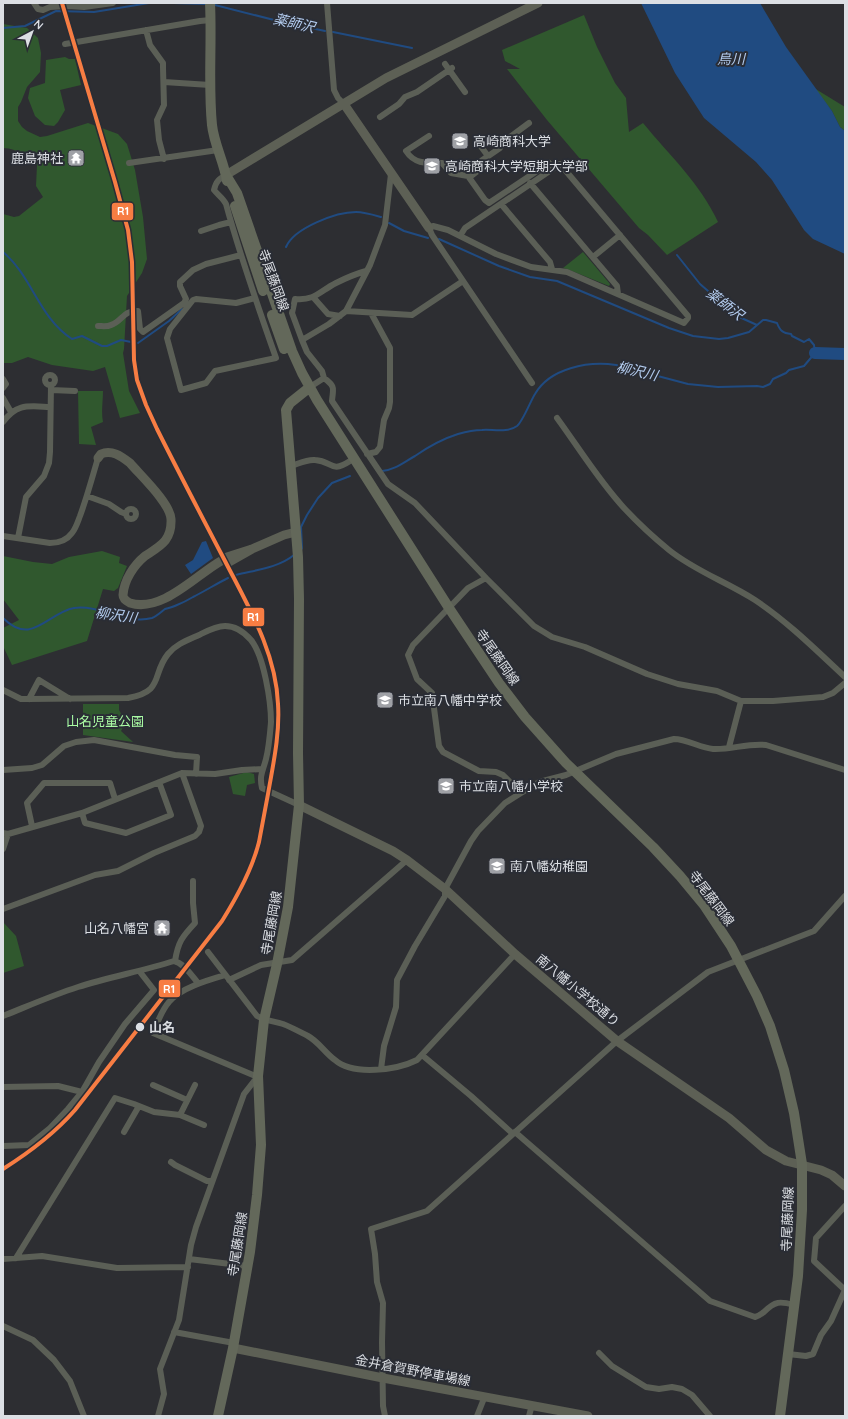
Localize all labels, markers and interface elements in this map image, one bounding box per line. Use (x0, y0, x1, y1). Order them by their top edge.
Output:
water label: 薬師沢 (272, 10, 318, 37)
north arrow (12, 12, 52, 52)
text: N (31, 17, 46, 32)
water label: 烏川 (717, 50, 747, 68)
school or university icon: 高崎商科大学 (450, 131, 470, 151)
place label: 高崎商科大学 (473, 133, 551, 149)
temple icon: 鹿島神社 (66, 148, 86, 168)
place label: 鹿島神社 (11, 150, 63, 166)
school or university icon: 高崎商科大学短期大学部 (422, 156, 442, 176)
place label: 高崎商科大学短期大学部 (445, 158, 588, 174)
line badge: R1 (111, 202, 134, 221)
text: R1 (117, 204, 129, 218)
street label: 寺尾藤岡線 (255, 247, 293, 313)
water label: 薬師沢 (703, 284, 749, 325)
water label: 柳沢川 (615, 358, 661, 385)
water label: 柳沢川 (94, 603, 140, 627)
line badge: R1 (242, 607, 265, 627)
text: R1 (247, 610, 259, 624)
street label: 寺尾藤岡線 (473, 626, 523, 688)
school or university icon: 市立南八幡中学校 (375, 690, 395, 710)
place label: 市立南八幡中学校 (398, 692, 502, 708)
park label: 山名児童公園 (66, 713, 144, 729)
school or university icon: 市立南八幡小学校 (436, 776, 456, 796)
place label: 市立南八幡小学校 (459, 778, 563, 794)
school or university icon: 南八幡幼稚園 (487, 856, 507, 876)
place label: 南八幡幼稚園 (510, 858, 588, 874)
street label: 寺尾藤岡線 (686, 867, 738, 929)
street label: 寺尾藤岡線 (257, 890, 285, 956)
temple icon: 山名八幡宮 (152, 918, 172, 938)
place label: 山名八幡宮 (84, 920, 149, 936)
street label: 南八幡小学校通り (533, 950, 623, 1030)
line badge: R1 (158, 979, 181, 998)
text: R1 (163, 982, 175, 996)
place label: 山名 (149, 1019, 175, 1035)
marker: 山名 (134, 1021, 146, 1033)
street label: 寺尾藤岡線 (778, 1186, 796, 1252)
street label: 寺尾藤岡線 (224, 1211, 250, 1277)
street label: 金井倉賀野停車場線 (354, 1351, 472, 1389)

